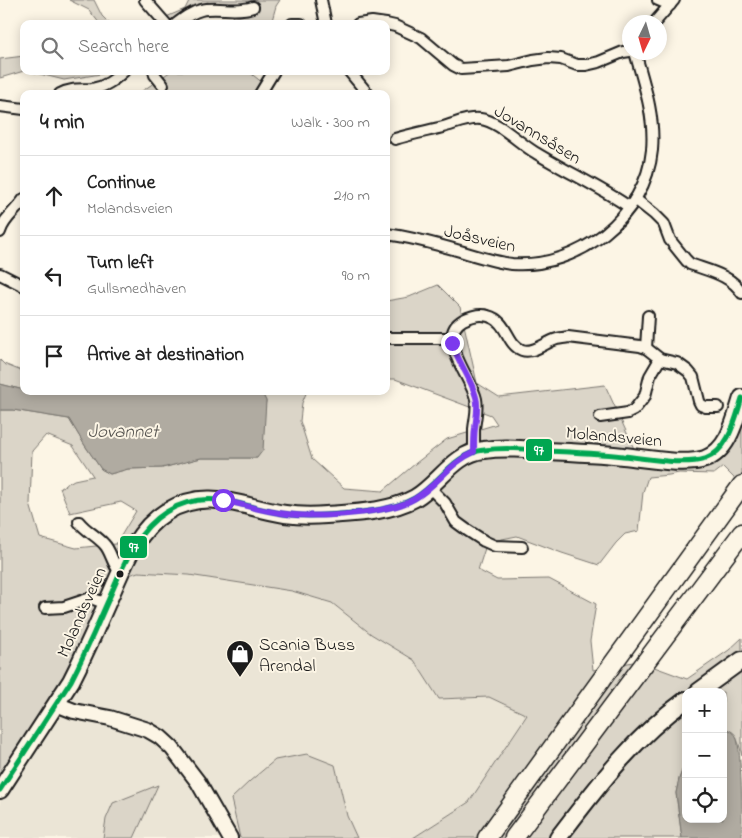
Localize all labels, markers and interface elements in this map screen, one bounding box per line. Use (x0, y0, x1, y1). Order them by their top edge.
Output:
north arrow (622, 15, 667, 60)
search box (20, 20, 390, 75)
icon: search (38, 34, 66, 62)
text: Search here (78, 34, 169, 61)
street label: Jovannsåsen (488, 99, 586, 172)
text: 4 min (40, 108, 84, 138)
text: Walk · 300 m (291, 111, 370, 135)
text: Continue (87, 170, 155, 197)
icon: ahead (40, 182, 68, 210)
text: 210 m (334, 184, 370, 208)
text: Molandsveien (87, 197, 173, 221)
street label: Joåsveien (441, 219, 518, 261)
text: Turn left (87, 250, 154, 277)
icon: left (40, 262, 68, 290)
text: 90 m (342, 264, 370, 288)
text: Gullsmedhaven (87, 277, 186, 301)
route end (441, 332, 464, 355)
icon: arrive (40, 342, 68, 370)
text: Arrive at destination (87, 342, 244, 369)
water label: Jovannet (88, 419, 160, 446)
street label: Molandsveien (565, 421, 663, 455)
line badge: 97 (525, 438, 553, 462)
text: 97 (533, 441, 544, 462)
route start (212, 489, 235, 512)
line badge: 97 (119, 535, 148, 559)
text: 97 (128, 538, 139, 559)
street label: Molandsveien (51, 563, 114, 662)
unlabelled marker (115, 569, 125, 579)
place label: Scania Buss Arendal (259, 633, 355, 680)
shop icon: Scania Buss Arendal (225, 639, 255, 678)
map controls (682, 688, 727, 823)
button: + (682, 688, 727, 733)
button: − (682, 733, 727, 778)
button: locate (682, 778, 727, 823)

